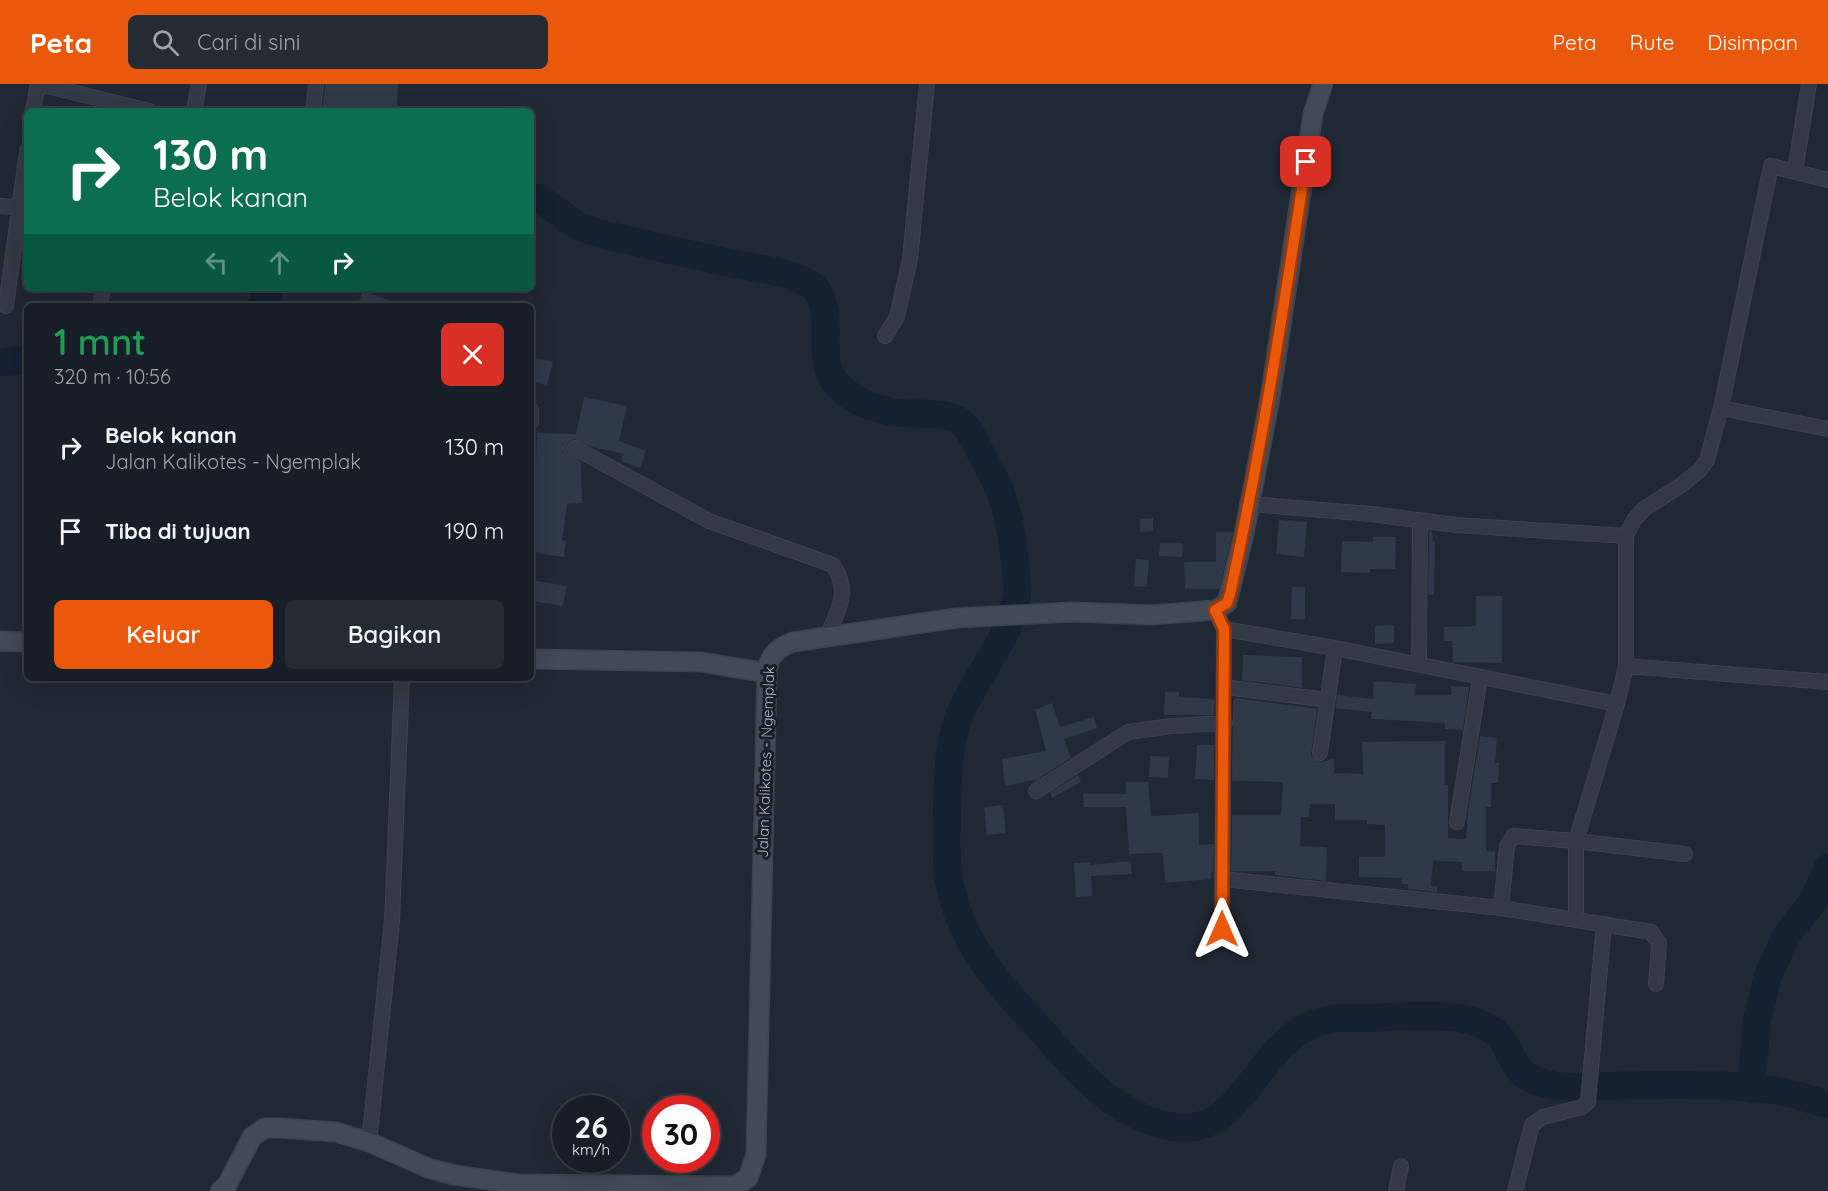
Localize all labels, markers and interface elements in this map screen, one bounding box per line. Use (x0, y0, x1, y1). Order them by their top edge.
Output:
search box (128, 15, 548, 69)
text: Peta (30, 25, 92, 60)
icon: search (149, 26, 182, 59)
text: Cari di sini (197, 28, 301, 56)
text: Peta (1553, 29, 1597, 55)
text: Rute (1630, 29, 1674, 55)
text: Disimpan (1707, 29, 1798, 55)
text: 130 m (153, 128, 268, 181)
icon: right (54, 132, 132, 210)
pin (1280, 136, 1331, 187)
icon: arrive (1289, 145, 1322, 178)
text: Belok kanan (153, 180, 308, 214)
icon: left (200, 246, 233, 279)
icon: ahead (263, 246, 296, 279)
icon: right (326, 246, 359, 279)
text: 1 mnt (54, 319, 146, 364)
button: close (441, 323, 504, 386)
text: 320 m · 10:56 (54, 364, 171, 389)
text: Belok kanan (105, 421, 237, 449)
icon: right (54, 431, 87, 464)
text: 130 m (445, 433, 504, 461)
text: Jalan Kalikotes - Ngemplak (105, 449, 361, 474)
icon: arrive (54, 515, 87, 548)
text: Tiba di tujuan (105, 517, 251, 545)
text: 190 m (444, 517, 504, 545)
button: Keluar (54, 600, 273, 669)
button: Bagikan (285, 600, 504, 669)
street label: Jalan Kalikotes - Ngemplak (753, 666, 778, 858)
position arrow (1190, 897, 1254, 961)
speed limit sign: 30 (642, 1095, 720, 1173)
text: 26 (574, 1108, 608, 1146)
text: km/h (572, 1140, 610, 1159)

